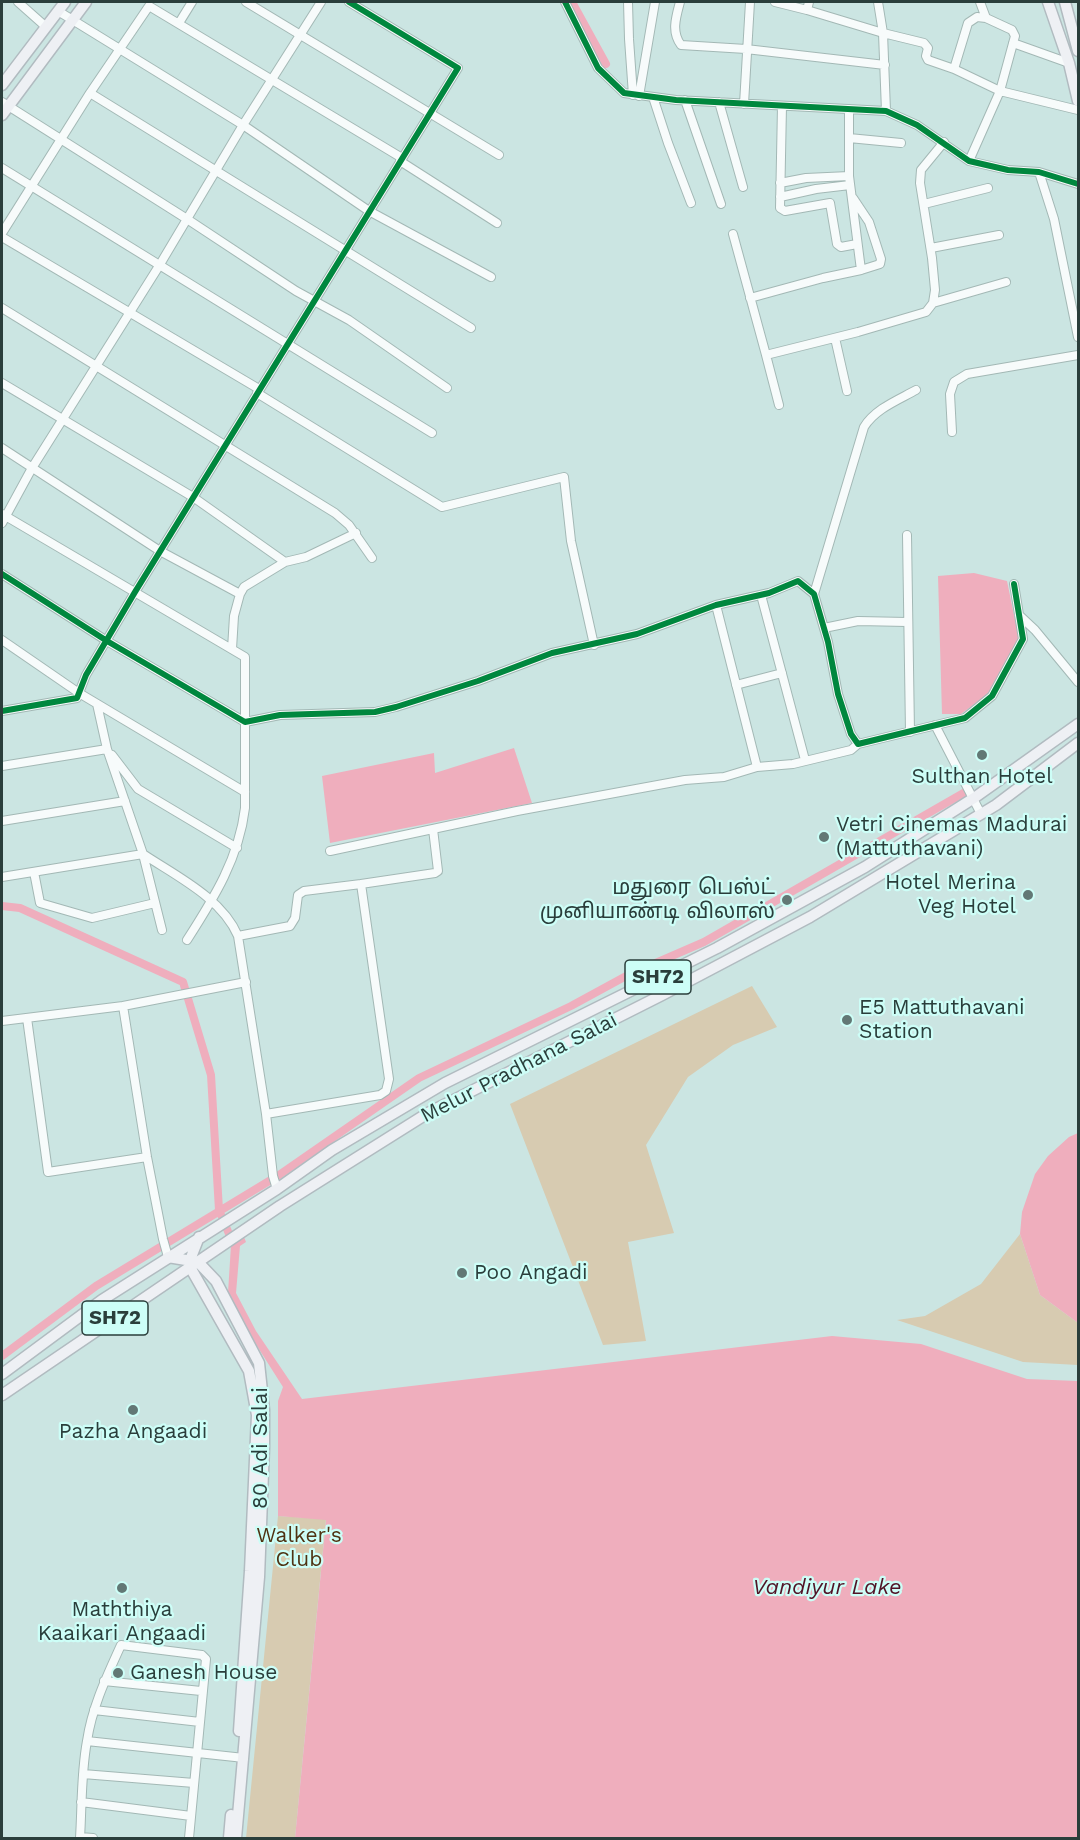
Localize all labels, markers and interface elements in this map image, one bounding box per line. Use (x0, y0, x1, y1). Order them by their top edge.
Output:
marker: Sulthan Hotel (975, 748, 989, 762)
place label: Sulthan Hotel (911, 764, 1053, 790)
place label: Vetri Cinemas Madurai (Mattuthavani) (836, 812, 1067, 862)
marker: Vetri Cinemas Madurai (Mattuthavani) (817, 830, 831, 844)
place label: Hotel Merina Veg Hotel (885, 870, 1016, 920)
place label: மதுரை பெஸ்ட் முனியாண்டி விலாஸ் (540, 875, 775, 925)
marker: Hotel Merina Veg Hotel (1021, 888, 1035, 902)
marker: மதுரை பெஸ்ட் முனியாண்டி விலாஸ் (780, 893, 794, 907)
road number: SH72 (625, 960, 691, 994)
place label: E5 Mattuthavani Station (859, 995, 1025, 1045)
street label: Melur Pradhana Salai (417, 1007, 621, 1129)
marker: E5 Mattuthavani Station (840, 1013, 854, 1027)
place label: Poo Angadi (474, 1260, 588, 1286)
marker: Poo Angadi (455, 1266, 469, 1280)
road number: SH72 (82, 1301, 148, 1335)
street label: 80 Adi Salai (248, 1387, 274, 1509)
marker: Pazha Angaadi (126, 1403, 140, 1417)
place label: Pazha Angaadi (59, 1419, 207, 1445)
park label: Walker's Club (256, 1523, 342, 1573)
water label: Vandiyur Lake (752, 1575, 902, 1601)
marker: Maththiya Kaaikari Angaadi (115, 1581, 129, 1595)
place label: Maththiya Kaaikari Angaadi (38, 1597, 206, 1647)
place label: Ganesh House (130, 1660, 277, 1686)
marker: Ganesh House (111, 1666, 125, 1680)

